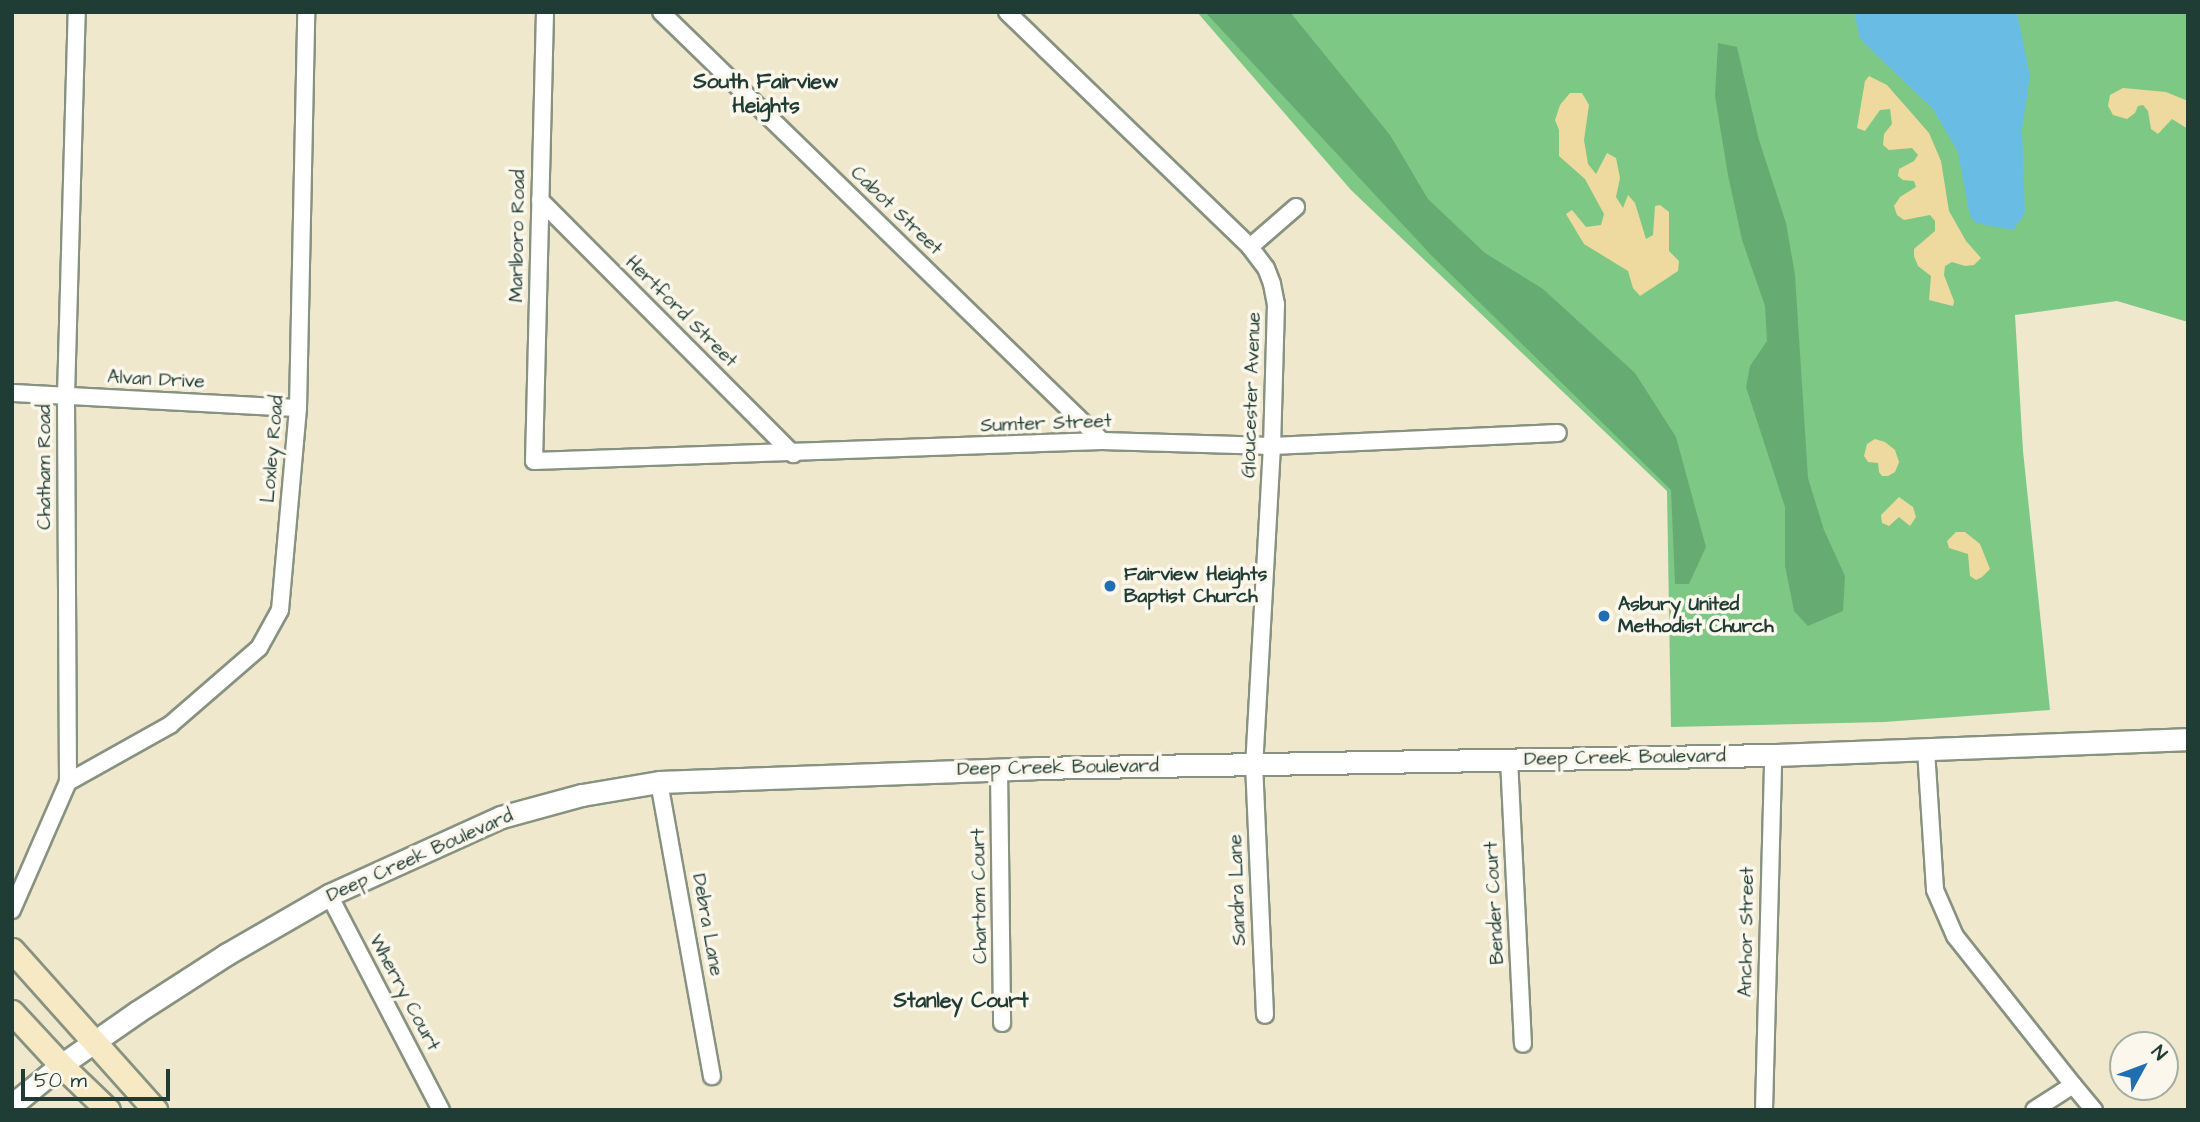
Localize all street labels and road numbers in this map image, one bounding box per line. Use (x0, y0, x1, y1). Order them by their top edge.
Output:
street label: Cabot Street (846, 162, 946, 260)
street label: Marlboro Road (505, 169, 531, 303)
street label: Hertford Street (620, 251, 742, 373)
street label: Gloucester Avenue (1238, 312, 1266, 478)
street label: Alvan Drive (107, 366, 205, 394)
street label: Loxley Road (257, 394, 289, 504)
street label: Chatham Road (34, 404, 56, 530)
street label: Sumter Street (980, 410, 1112, 438)
street label: Deep Creek Boulevard (1524, 745, 1726, 771)
street label: Deep Creek Boulevard (957, 755, 1159, 781)
street label: Deep Creek Boulevard (323, 805, 517, 907)
street label: Chartom Court (967, 828, 993, 964)
street label: Sandra Lane (1225, 834, 1251, 946)
street label: Bender Court (1480, 841, 1510, 965)
street label: Anchor Street (1734, 867, 1760, 997)
street label: Debra Lane (687, 872, 727, 978)
street label: Wherry Court (364, 931, 444, 1055)

